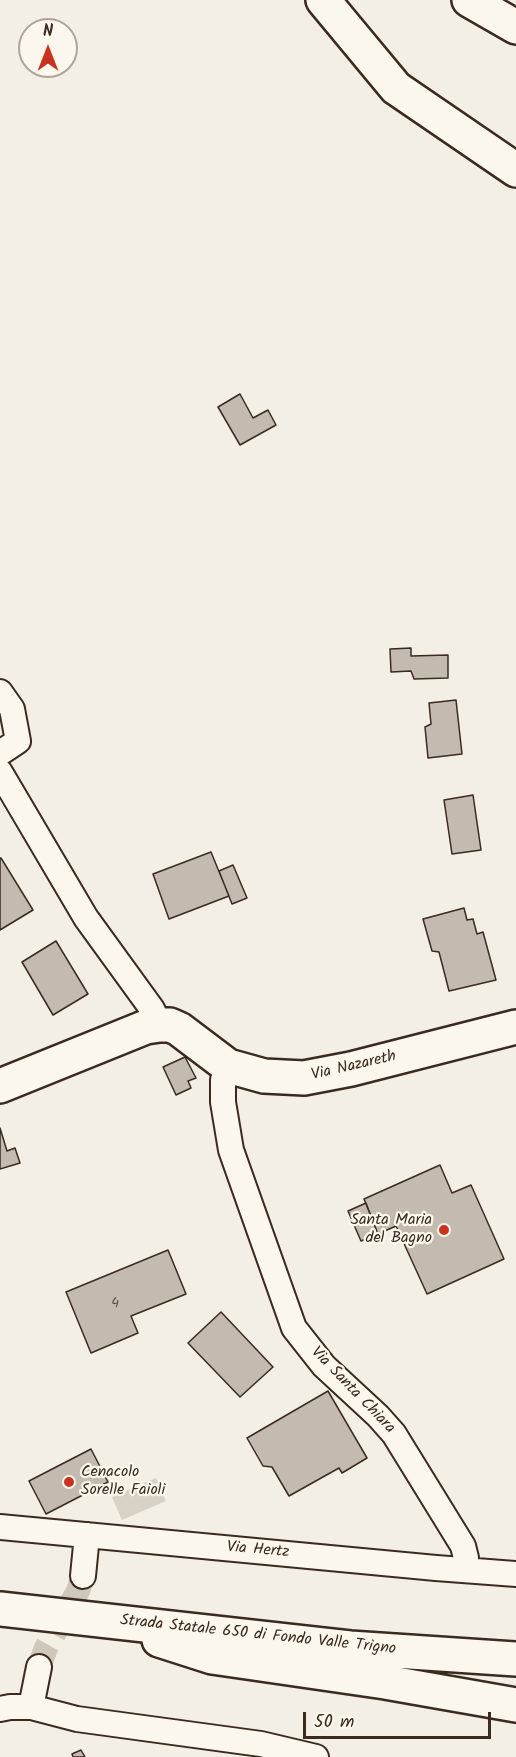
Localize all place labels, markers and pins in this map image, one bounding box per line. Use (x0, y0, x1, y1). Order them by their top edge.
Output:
place label: Santa Maria del Bagno (351, 1211, 432, 1249)
marker: Santa Maria del Bagno (437, 1223, 451, 1237)
place label: Cenacolo Sorelle Faioli (81, 1463, 165, 1501)
marker: Cenacolo Sorelle Faioli (62, 1475, 76, 1489)

